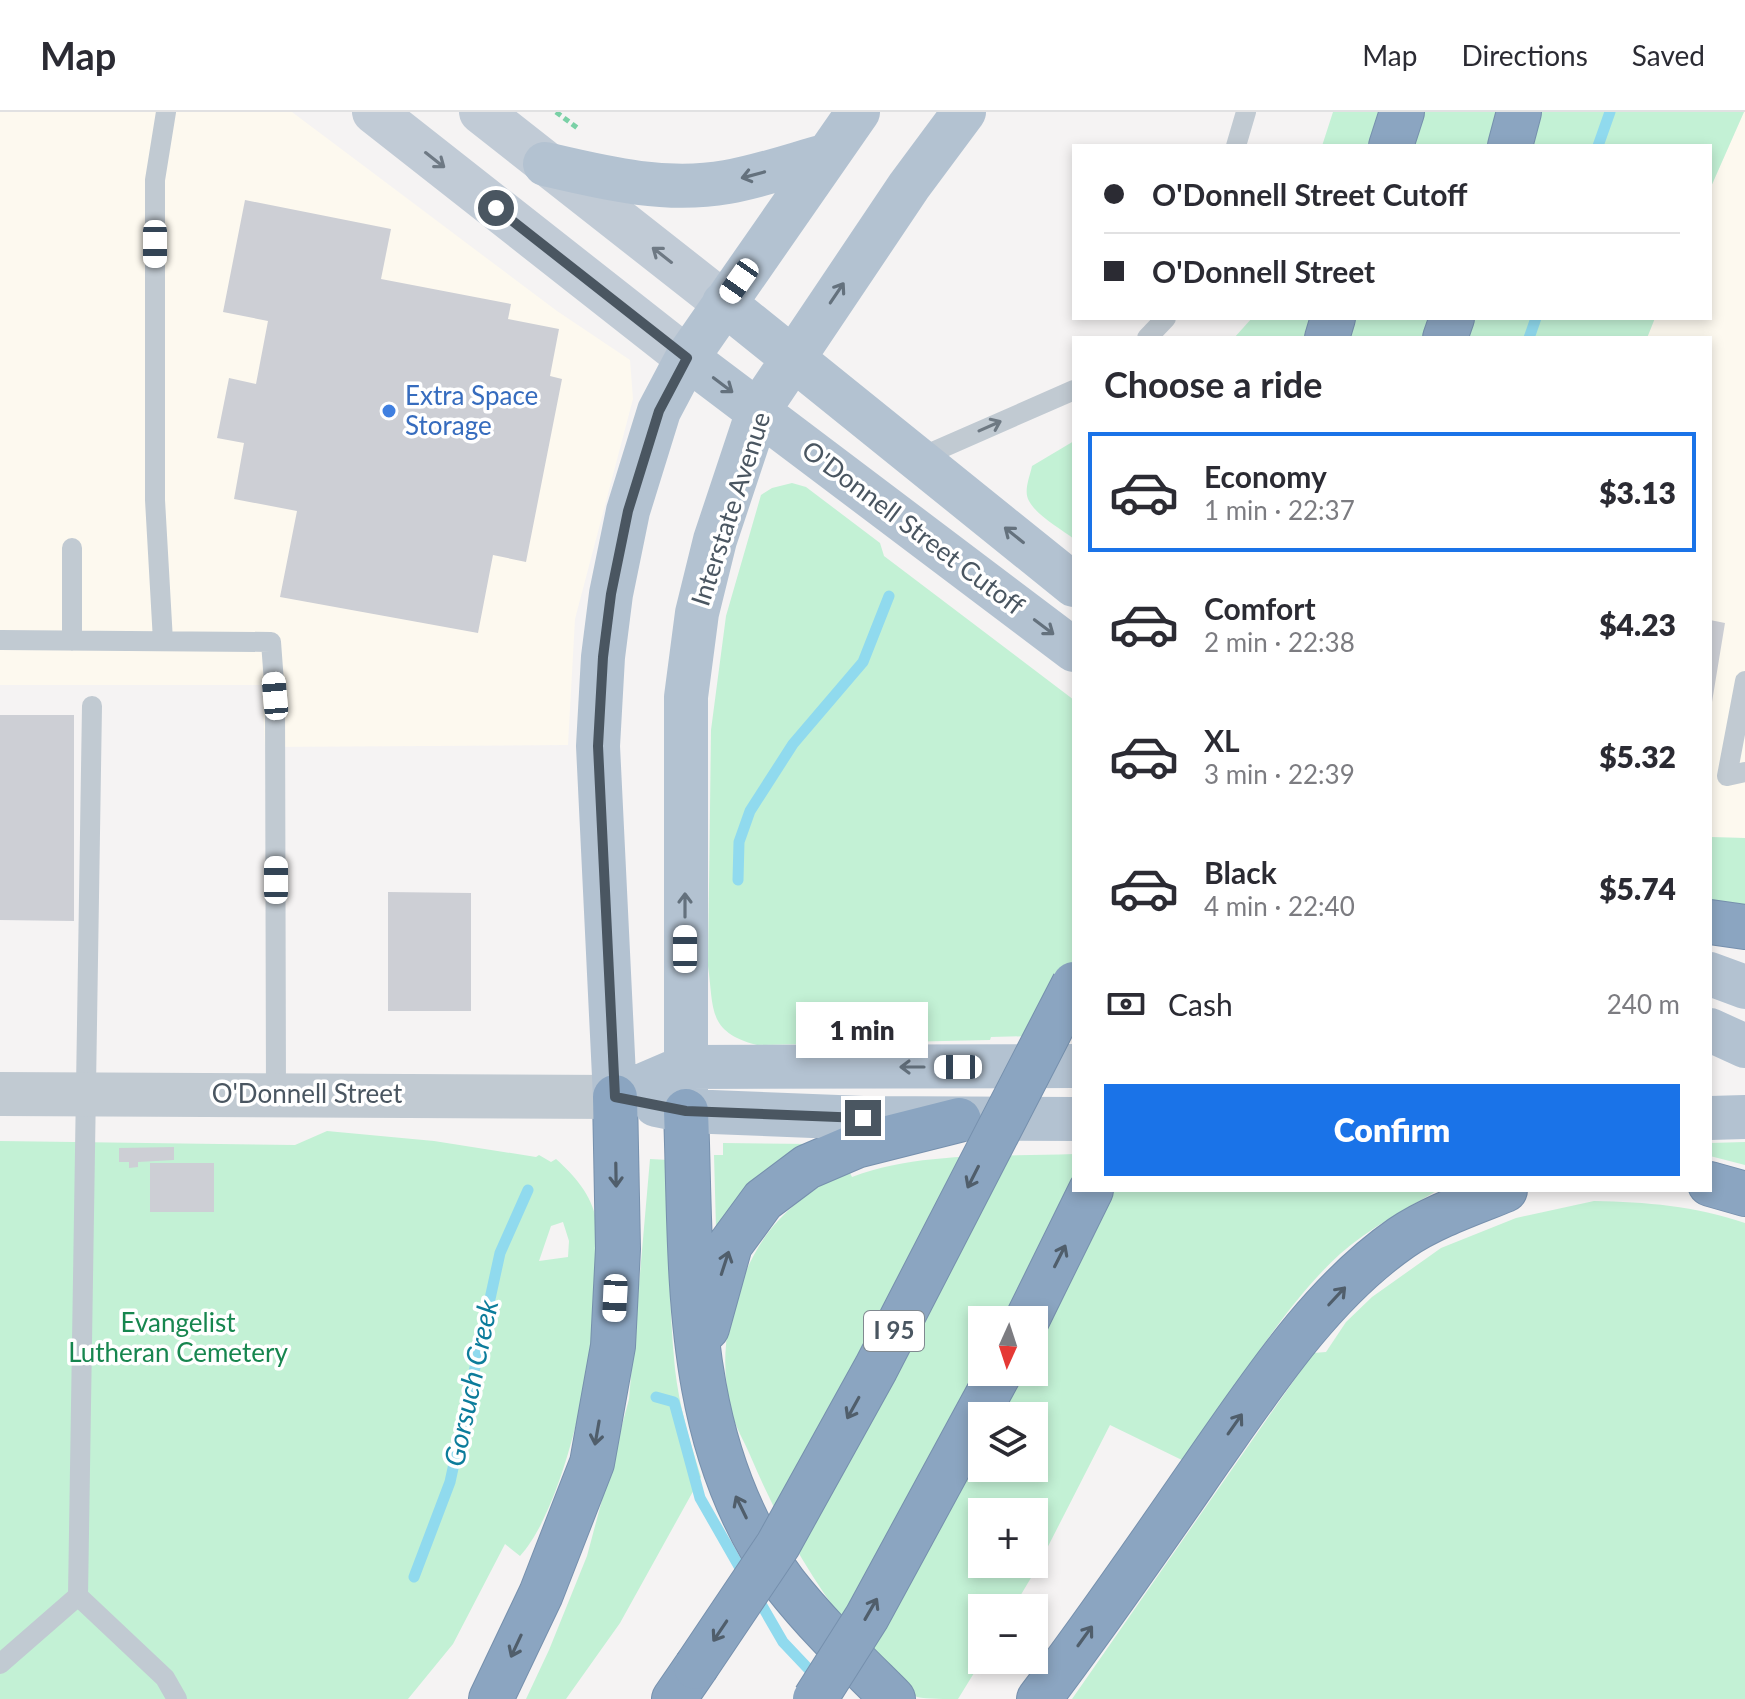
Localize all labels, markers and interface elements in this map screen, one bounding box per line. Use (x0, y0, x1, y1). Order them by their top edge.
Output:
text: Map (40, 32, 116, 78)
text: Map (1362, 38, 1417, 72)
text: Directions (1461, 38, 1588, 72)
text: Saved (1632, 38, 1705, 72)
one-way arrow (424, 152, 445, 169)
one-way arrow (740, 168, 766, 183)
text: O'Donnell Street Cutoff (1152, 176, 1467, 212)
route start (478, 190, 514, 226)
car (143, 220, 167, 268)
one-way arrow (652, 246, 673, 263)
text: O'Donnell Street (1152, 253, 1375, 289)
car (715, 254, 763, 308)
one-way arrow (829, 282, 845, 304)
text: Choose a ride (1104, 362, 1323, 406)
one-way arrow (712, 376, 733, 393)
place label: Extra Space Storage (405, 379, 538, 441)
marker: Extra Space Storage (380, 402, 398, 420)
street label: Interstate Avenue (684, 408, 776, 610)
one-way arrow (977, 418, 1002, 433)
street label: O'Donnell Street Cutoff (796, 433, 1032, 622)
icon: car (1108, 456, 1180, 528)
text: Economy (1204, 458, 1327, 494)
text: $3.13 (1599, 474, 1676, 510)
text: 1 min · 22:37 (1204, 494, 1355, 526)
one-way arrow (1003, 527, 1024, 545)
icon: car (1108, 588, 1180, 660)
text: Comfort (1204, 590, 1316, 626)
text: $4.23 (1599, 606, 1676, 642)
one-way arrow (1033, 618, 1054, 635)
text: 2 min · 22:38 (1204, 626, 1355, 658)
car (261, 671, 289, 721)
icon: car (1108, 720, 1180, 792)
text: XL (1204, 722, 1240, 758)
text: $5.32 (1599, 738, 1676, 774)
text: 3 min · 22:39 (1204, 758, 1355, 790)
icon: car (1108, 852, 1180, 924)
text: Black (1204, 854, 1277, 890)
car (264, 856, 288, 904)
text: $5.74 (1599, 870, 1676, 906)
text: 4 min · 22:40 (1204, 890, 1355, 922)
one-way arrow (678, 892, 693, 919)
car (673, 925, 697, 973)
icon: cash (1104, 982, 1148, 1026)
text: Cash (1168, 986, 1233, 1022)
text: 240 m (1607, 988, 1680, 1020)
callout: 1 min (797, 1002, 929, 1058)
text: 1 min (830, 1014, 894, 1046)
car (934, 1055, 982, 1079)
one-way arrow (899, 1059, 926, 1075)
street label: O'Donnell Street (212, 1077, 403, 1109)
button: Confirm (1104, 1084, 1680, 1176)
route end (845, 1100, 881, 1136)
one-way arrow (609, 1161, 624, 1188)
one-way arrow (964, 1165, 980, 1189)
one-way arrow (1053, 1244, 1069, 1268)
one-way arrow (718, 1251, 733, 1276)
car (602, 1273, 628, 1323)
one-way arrow (1328, 1286, 1346, 1306)
water label: Gorsuch Creek (436, 1296, 504, 1469)
park label: Evangelist Lutheran Cemetery (68, 1306, 288, 1368)
north arrow (968, 1306, 1048, 1386)
map controls (968, 1306, 1048, 1674)
road number: I 95 (864, 1311, 924, 1351)
one-way arrow (845, 1396, 861, 1420)
button: layers (968, 1402, 1048, 1482)
one-way arrow (1227, 1413, 1243, 1435)
one-way arrow (589, 1420, 604, 1446)
one-way arrow (733, 1496, 748, 1520)
button: + (968, 1498, 1048, 1578)
button: − (968, 1594, 1048, 1674)
one-way arrow (863, 1598, 879, 1621)
one-way arrow (712, 1620, 728, 1642)
one-way arrow (1077, 1626, 1093, 1648)
one-way arrow (508, 1634, 523, 1658)

